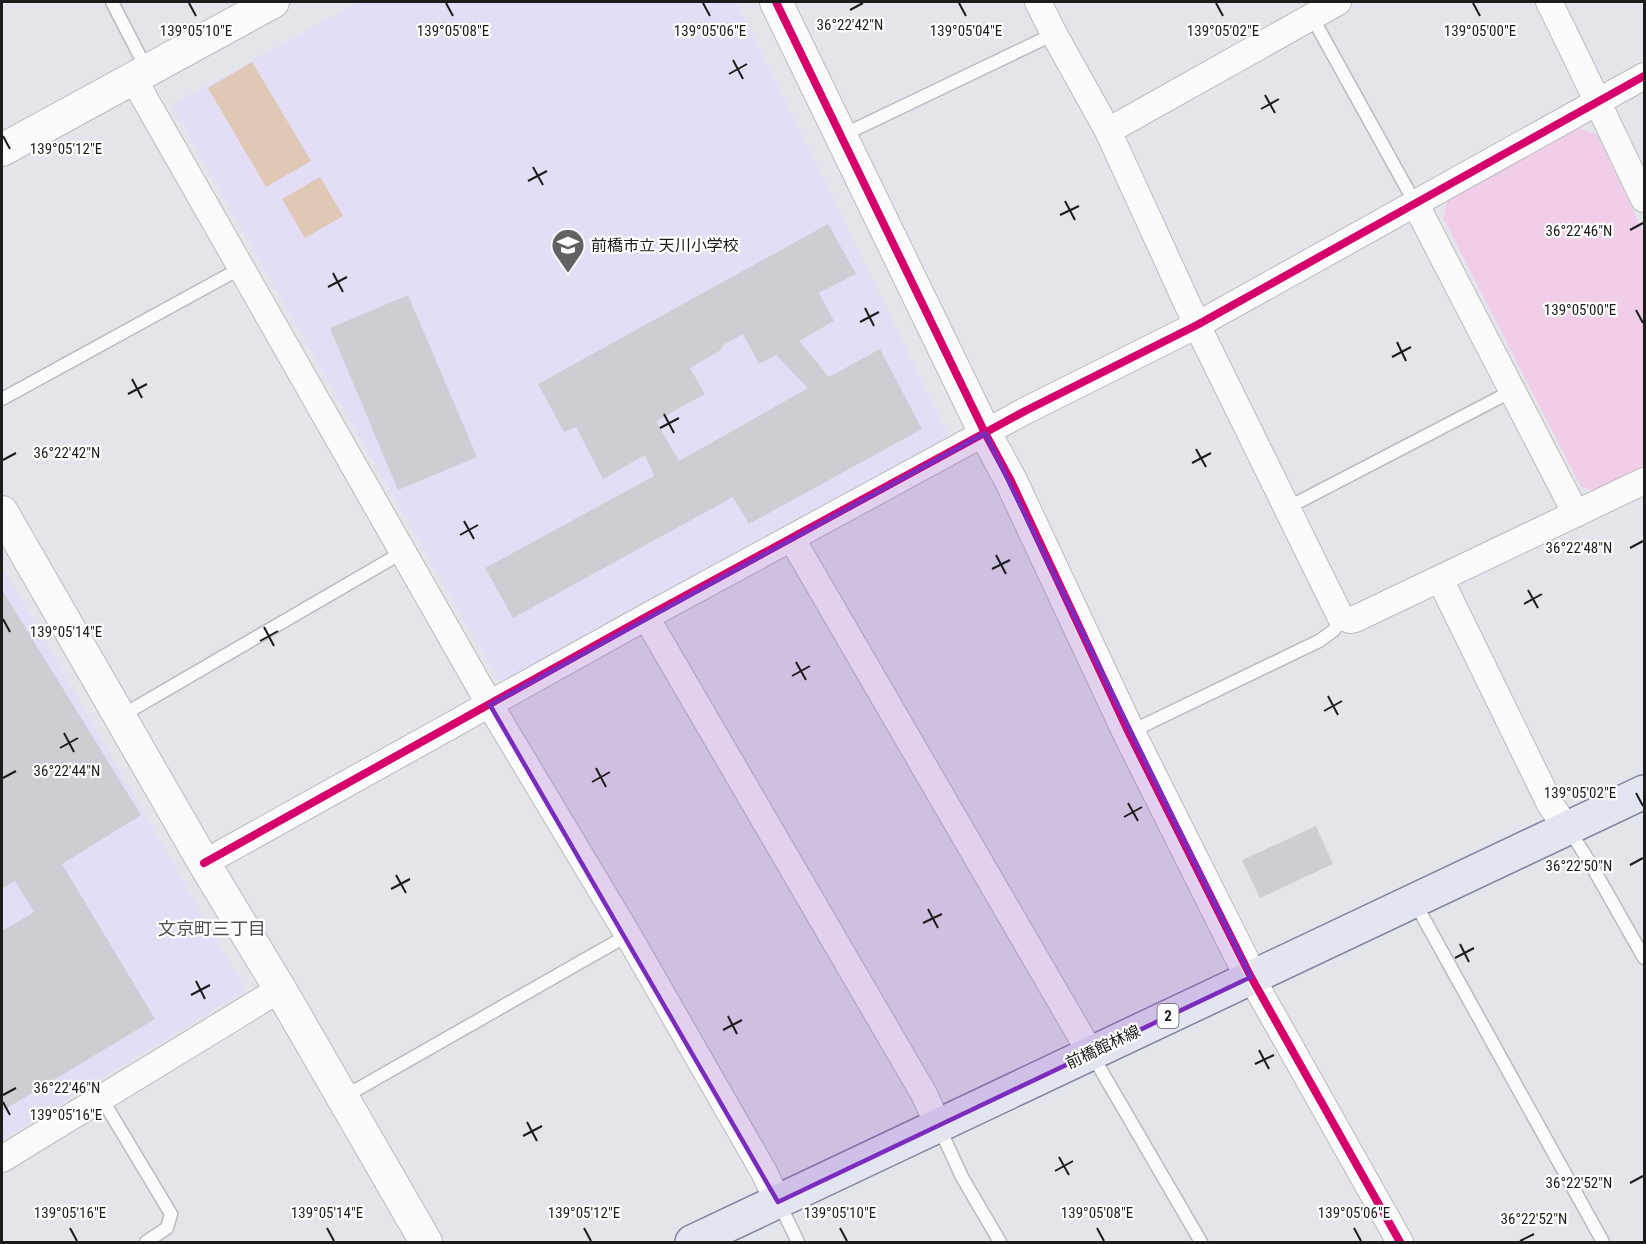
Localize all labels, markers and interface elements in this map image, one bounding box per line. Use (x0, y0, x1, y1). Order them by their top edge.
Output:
text: 36°22'42"N (817, 16, 883, 34)
text: 139°05'10"E (160, 22, 232, 40)
text: 139°05'08"E (417, 22, 489, 40)
text: 139°05'06"E (674, 22, 746, 40)
text: 139°05'04"E (930, 22, 1002, 40)
text: 139°05'02"E (1187, 22, 1259, 40)
text: 139°05'00"E (1444, 22, 1516, 40)
text: 139°05'12"E (30, 140, 102, 158)
text: 36°22'46"N (1546, 222, 1612, 240)
school or university icon: 前橋市立 天川小学校 (550, 227, 586, 274)
place label: 前橋市立 天川小学校 (591, 236, 739, 255)
text: 139°05'00"E (1544, 301, 1616, 319)
text: 36°22'42"N (34, 444, 100, 462)
text: 36°22'48"N (1546, 539, 1612, 557)
text: 139°05'14"E (30, 623, 102, 641)
text: 36°22'44"N (34, 762, 100, 780)
text: 139°05'02"E (1544, 784, 1616, 802)
text: 36°22'50"N (1546, 857, 1612, 875)
district label: 文京町三丁目 (158, 918, 266, 939)
road number: 2 (1158, 1004, 1178, 1028)
street label: 前橋館林線 (1063, 1021, 1143, 1073)
text: 36°22'46"N (34, 1079, 100, 1097)
text: 139°05'16"E (30, 1106, 102, 1124)
text: 36°22'52"N (1546, 1174, 1612, 1192)
text: 139°05'16"E (34, 1204, 106, 1222)
text: 139°05'14"E (291, 1204, 363, 1222)
text: 139°05'12"E (548, 1204, 620, 1222)
text: 139°05'10"E (804, 1204, 876, 1222)
text: 139°05'08"E (1061, 1204, 1133, 1222)
text: 139°05'06"E (1318, 1204, 1390, 1222)
text: 36°22'52"N (1501, 1210, 1567, 1228)

